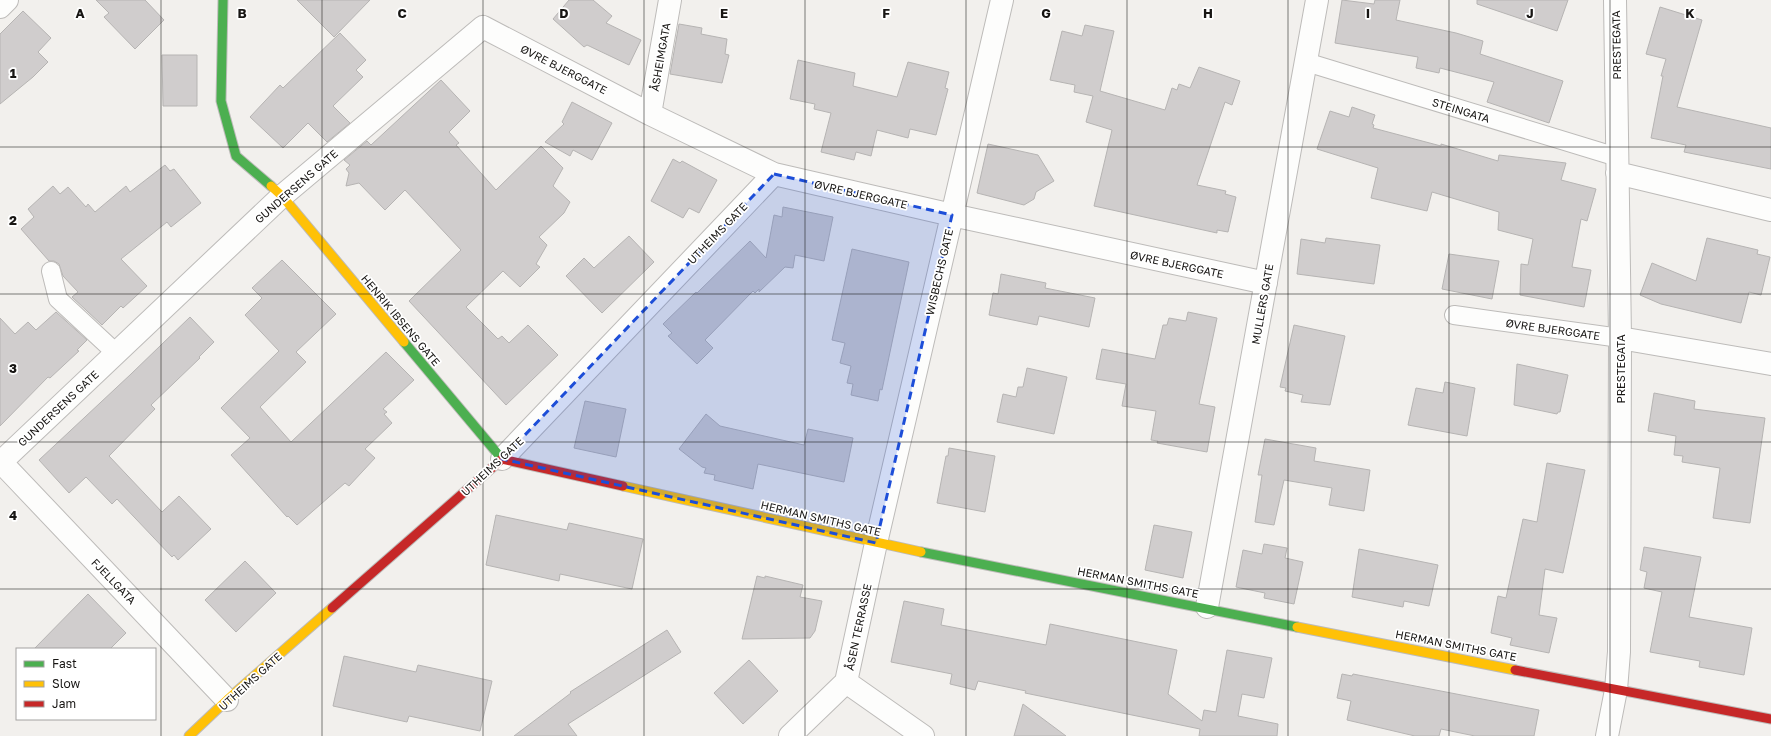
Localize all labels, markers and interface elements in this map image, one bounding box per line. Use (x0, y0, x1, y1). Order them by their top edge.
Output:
text: A (75, 5, 85, 21)
text: B (237, 5, 247, 21)
text: C (397, 5, 407, 21)
text: D (559, 5, 569, 21)
text: E (720, 5, 728, 21)
text: F (882, 5, 890, 21)
text: G (1041, 5, 1051, 21)
text: H (1203, 5, 1213, 21)
text: I (1366, 5, 1370, 21)
text: J (1526, 5, 1534, 21)
text: K (1685, 5, 1695, 21)
street label: PRESTEGATA (1609, 10, 1623, 80)
street label: ÅSHEIMGATA (648, 21, 673, 92)
street label: ØVRE BJERGGATE (519, 42, 610, 97)
text: 1 (10, 65, 17, 81)
street label: STEINGATA (1431, 95, 1492, 125)
street label: GUNDERSENS GATE (252, 146, 340, 226)
street label: ØVRE BJERGGATE (813, 177, 909, 211)
street label: UTHEIMS GATE (684, 199, 750, 266)
text: 2 (9, 212, 17, 228)
street label: WISBECHS GATE (923, 227, 955, 316)
street label: ØVRE BJERGGATE (1129, 248, 1225, 280)
street label: MULLERS GATE (1249, 262, 1276, 345)
street label: HENRIK IBSENS GATE (359, 272, 443, 368)
street label: ØVRE BJERGGATE (1505, 316, 1601, 342)
street label: PRESTEGATA (1614, 334, 1627, 404)
text: 3 (9, 360, 17, 376)
street label: GUNDERSENS GATE (15, 367, 101, 449)
street label: UTHEIMS GATE (458, 434, 526, 498)
street label: HERMAN SMITHS GATE (760, 498, 883, 538)
text: 4 (9, 507, 17, 523)
street label: FJELLGATA (89, 556, 139, 607)
street label: HERMAN SMITHS GATE (1076, 564, 1200, 600)
street label: ÅSEN TERRASSE (842, 582, 874, 672)
street label: HERMAN SMITHS GATE (1394, 627, 1518, 663)
legend (16, 648, 156, 720)
street label: UTHEIMS GATE (216, 649, 284, 713)
text: Fast (52, 656, 77, 671)
text: Slow (52, 676, 80, 691)
text: Jam (52, 696, 76, 711)

